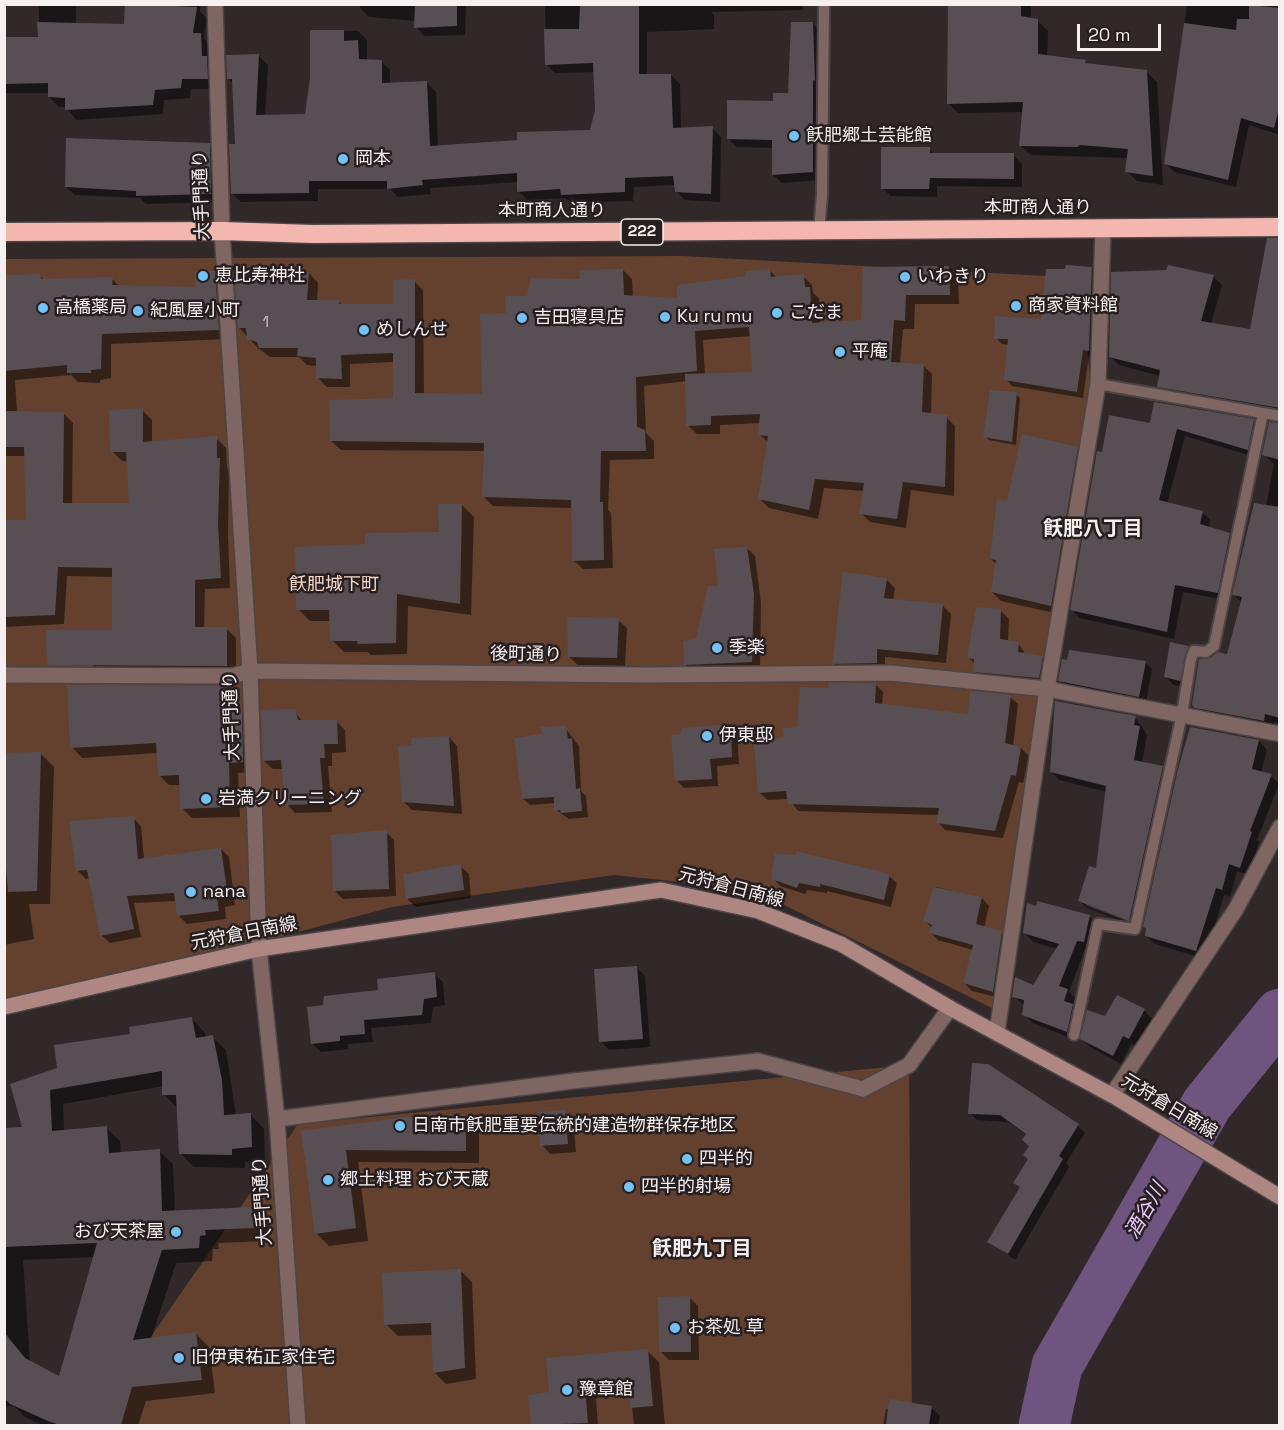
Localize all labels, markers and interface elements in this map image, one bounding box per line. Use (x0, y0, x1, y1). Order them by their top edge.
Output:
scale bar (1080, 12, 1164, 50)
text: 20 m (1088, 23, 1131, 46)
place label: 飫肥郷土芸能館 (806, 125, 932, 147)
marker: 飫肥郷土芸能館 (787, 129, 801, 143)
place label: 岡本 (355, 148, 391, 170)
street label: 大手門通り (190, 150, 214, 240)
marker: 岡本 (336, 152, 350, 166)
street label: 本町商人通り (984, 197, 1092, 219)
street label: 本町商人通り (498, 200, 606, 222)
road number: 222 (621, 219, 663, 245)
place label: 恵比寿神社 (215, 265, 305, 287)
place label: いわきり (917, 266, 989, 288)
marker: 恵比寿神社 (196, 269, 210, 283)
marker: いわきり (898, 270, 912, 284)
place label: 商家資料館 (1028, 295, 1118, 317)
place label: 高橋薬局 (55, 297, 127, 319)
marker: 商家資料館 (1009, 299, 1023, 313)
place label: 紀風屋小町 (150, 300, 240, 322)
marker: 高橋薬局 (36, 301, 50, 315)
place label: こだま (789, 302, 843, 324)
marker: 紀風屋小町 (131, 304, 145, 318)
place label: Ku ru mu (677, 306, 752, 328)
marker: こだま (770, 306, 784, 320)
place label: 吉田寝具店 (534, 307, 624, 329)
marker: Ku ru mu (658, 310, 672, 324)
marker: 吉田寝具店 (515, 311, 529, 325)
house number: 1 (263, 314, 269, 332)
place label: めしんせ (376, 319, 448, 341)
marker: めしんせ (357, 323, 371, 337)
place label: 平庵 (852, 341, 888, 363)
marker: 平庵 (833, 345, 847, 359)
district label: 飫肥八丁目 (1043, 518, 1143, 542)
park label: 飫肥城下町 (289, 574, 379, 596)
place label: 季楽 (729, 637, 765, 659)
marker: 季楽 (710, 641, 724, 655)
street label: 後町通り (490, 644, 562, 666)
street label: 大手門通り (220, 671, 244, 761)
place label: 伊東邸 (719, 725, 773, 747)
marker: 伊東邸 (700, 729, 714, 743)
place label: 岩満クリーニング (218, 788, 362, 810)
marker: 岩満クリーニング (199, 792, 213, 806)
street label: 元狩倉日南線 (676, 864, 786, 912)
place label: nana (203, 881, 246, 903)
marker: nana (184, 885, 198, 899)
street label: 元狩倉日南線 (189, 913, 299, 955)
street label: 元狩倉日南線 (1117, 1070, 1221, 1144)
place label: 日南市飫肥重要伝統的建造物群保存地区 (412, 1115, 736, 1137)
marker: 日南市飫肥重要伝統的建造物群保存地区 (393, 1119, 407, 1133)
place label: 四半的 (699, 1148, 753, 1170)
marker: 四半的 (680, 1152, 694, 1166)
street label: 大手門通り (249, 1155, 277, 1247)
place label: 郷土料理 おび天蔵 (340, 1169, 489, 1191)
marker: 郷土料理 おび天蔵 (321, 1173, 335, 1187)
place label: 四半的射場 (641, 1176, 731, 1198)
water label: 酒谷川 (1121, 1179, 1171, 1243)
marker: 四半的射場 (622, 1180, 636, 1194)
place label: おび天茶屋 (74, 1221, 164, 1243)
marker: おび天茶屋 (169, 1225, 183, 1239)
district label: 飫肥九丁目 (652, 1238, 752, 1262)
place label: お茶処 草 (687, 1317, 764, 1339)
marker: お茶処 草 (668, 1321, 682, 1335)
place label: 旧伊東祐正家住宅 (191, 1347, 335, 1369)
marker: 旧伊東祐正家住宅 (172, 1351, 186, 1365)
place label: 豫章館 (579, 1379, 633, 1401)
marker: 豫章館 (560, 1383, 574, 1397)

